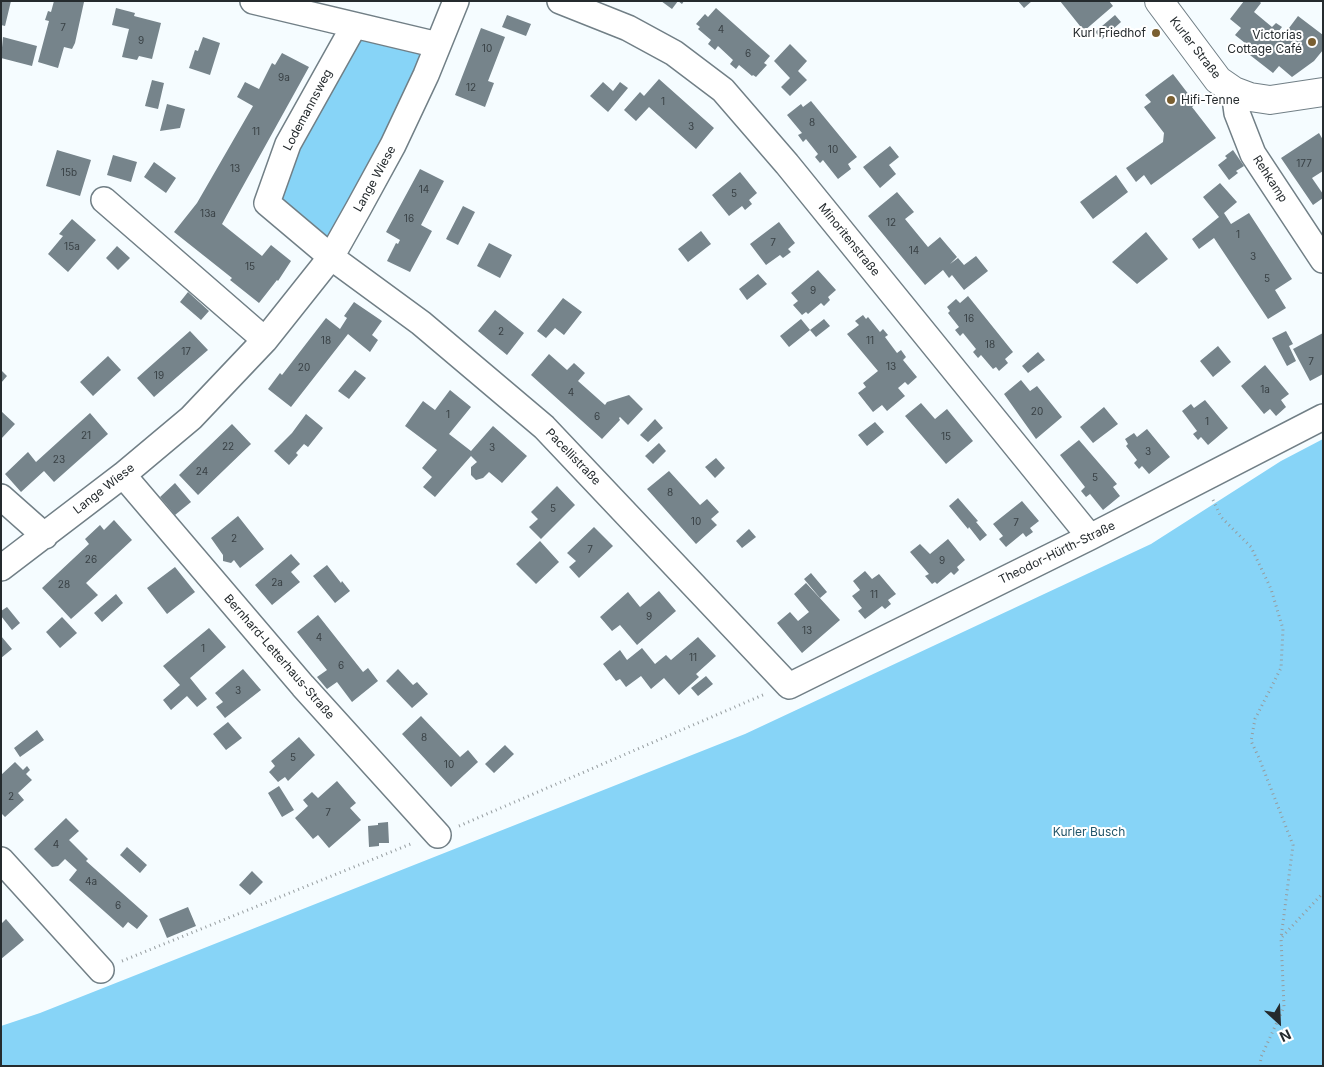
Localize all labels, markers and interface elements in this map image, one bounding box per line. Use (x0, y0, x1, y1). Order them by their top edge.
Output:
street label: Kurler Straße (1166, 14, 1224, 82)
house number: 7 (60, 22, 66, 34)
house number: 4 (718, 24, 724, 36)
place label: Kurl Friedhof (1073, 26, 1146, 40)
marker: Kurl Friedhof (1150, 27, 1162, 39)
place label: Victorias Cottage Café (1227, 28, 1302, 56)
house number: 9 (138, 35, 144, 47)
marker: Victorias Cottage Café (1306, 36, 1318, 48)
house number: 10 (482, 43, 492, 55)
house number: 6 (745, 48, 751, 60)
street label: Lodemannsweg (281, 67, 335, 153)
house number: 9a (278, 72, 290, 84)
house number: 12 (466, 82, 476, 94)
place label: Hifi-Tenne (1181, 93, 1240, 107)
marker: Hifi-Tenne (1165, 94, 1177, 106)
house number: 1 (661, 96, 665, 108)
house number: 8 (809, 117, 815, 129)
house number: 3 (688, 121, 694, 133)
house number: 11 (252, 126, 260, 138)
street label: Lange Wiese (351, 143, 399, 215)
house number: 10 (828, 144, 838, 156)
street label: Rehkamp (1250, 153, 1290, 205)
house number: 177 (1296, 158, 1312, 170)
house number: 13 (230, 163, 240, 175)
house number: 15b (61, 167, 77, 179)
house number: 14 (419, 184, 429, 196)
house number: 5 (731, 188, 737, 200)
street label: Minoritenstraße (815, 201, 883, 279)
house number: 13a (200, 208, 216, 220)
house number: 16 (404, 213, 414, 225)
house number: 12 (886, 217, 896, 229)
house number: 1 (1236, 229, 1240, 241)
house number: 7 (770, 237, 776, 249)
house number: 15a (64, 241, 80, 253)
house number: 14 (909, 245, 919, 257)
house number: 3 (1250, 251, 1256, 263)
house number: 15 (245, 261, 255, 273)
house number: 5 (1264, 273, 1270, 285)
house number: 9 (810, 285, 816, 297)
house number: 16 (964, 313, 974, 325)
house number: 2 (498, 326, 504, 338)
house number: 18 (321, 335, 331, 347)
house number: 11 (866, 335, 874, 347)
house number: 18 (985, 339, 995, 351)
house number: 17 (181, 346, 191, 358)
house number: 7 (1308, 356, 1314, 368)
house number: 13 (886, 361, 896, 373)
house number: 20 (298, 362, 310, 374)
house number: 19 (154, 370, 164, 382)
house number: 1a (1260, 384, 1270, 396)
house number: 4 (568, 387, 574, 399)
house number: 20 (1031, 406, 1043, 418)
house number: 1 (446, 409, 450, 421)
house number: 6 (594, 411, 600, 423)
house number: 1 (1205, 416, 1209, 428)
street label: Pacellistraße (543, 426, 603, 488)
house number: 21 (81, 430, 91, 442)
house number: 15 (941, 431, 951, 443)
house number: 22 (222, 441, 234, 453)
house number: 3 (489, 442, 495, 454)
house number: 3 (1145, 446, 1151, 458)
house number: 23 (53, 454, 65, 466)
street label: Lange Wiese (71, 461, 137, 517)
house number: 24 (196, 466, 208, 478)
house number: 5 (1092, 472, 1098, 484)
house number: 8 (667, 487, 673, 499)
house number: 5 (550, 503, 556, 515)
house number: 10 (691, 516, 701, 528)
house number: 7 (1013, 517, 1019, 529)
street label: Theodor-Hürth-Straße (996, 519, 1118, 587)
house number: 2 (231, 533, 237, 545)
house number: 7 (587, 544, 593, 556)
house number: 26 (85, 554, 97, 566)
house number: 9 (939, 555, 945, 567)
house number: 2a (271, 577, 283, 589)
house number: 28 (58, 579, 70, 591)
house number: 11 (870, 589, 878, 601)
street label: Bernhard-Letterhaus-Straße (221, 592, 337, 722)
house number: 9 (646, 611, 652, 623)
house number: 13 (802, 625, 812, 637)
house number: 4 (316, 632, 322, 644)
house number: 1 (201, 643, 205, 655)
house number: 11 (689, 652, 697, 664)
house number: 6 (338, 660, 344, 672)
house number: 3 (235, 685, 241, 697)
house number: 8 (421, 732, 427, 744)
house number: 5 (290, 752, 296, 764)
house number: 10 (444, 759, 454, 771)
house number: 2 (8, 791, 14, 803)
house number: 7 (325, 807, 331, 819)
park label: Kurler Busch (1053, 825, 1125, 839)
house number: 4 (53, 839, 59, 851)
house number: 4a (85, 876, 97, 888)
house number: 6 (115, 900, 121, 912)
north arrow (1254, 997, 1304, 1047)
text: N (1277, 1026, 1294, 1046)

